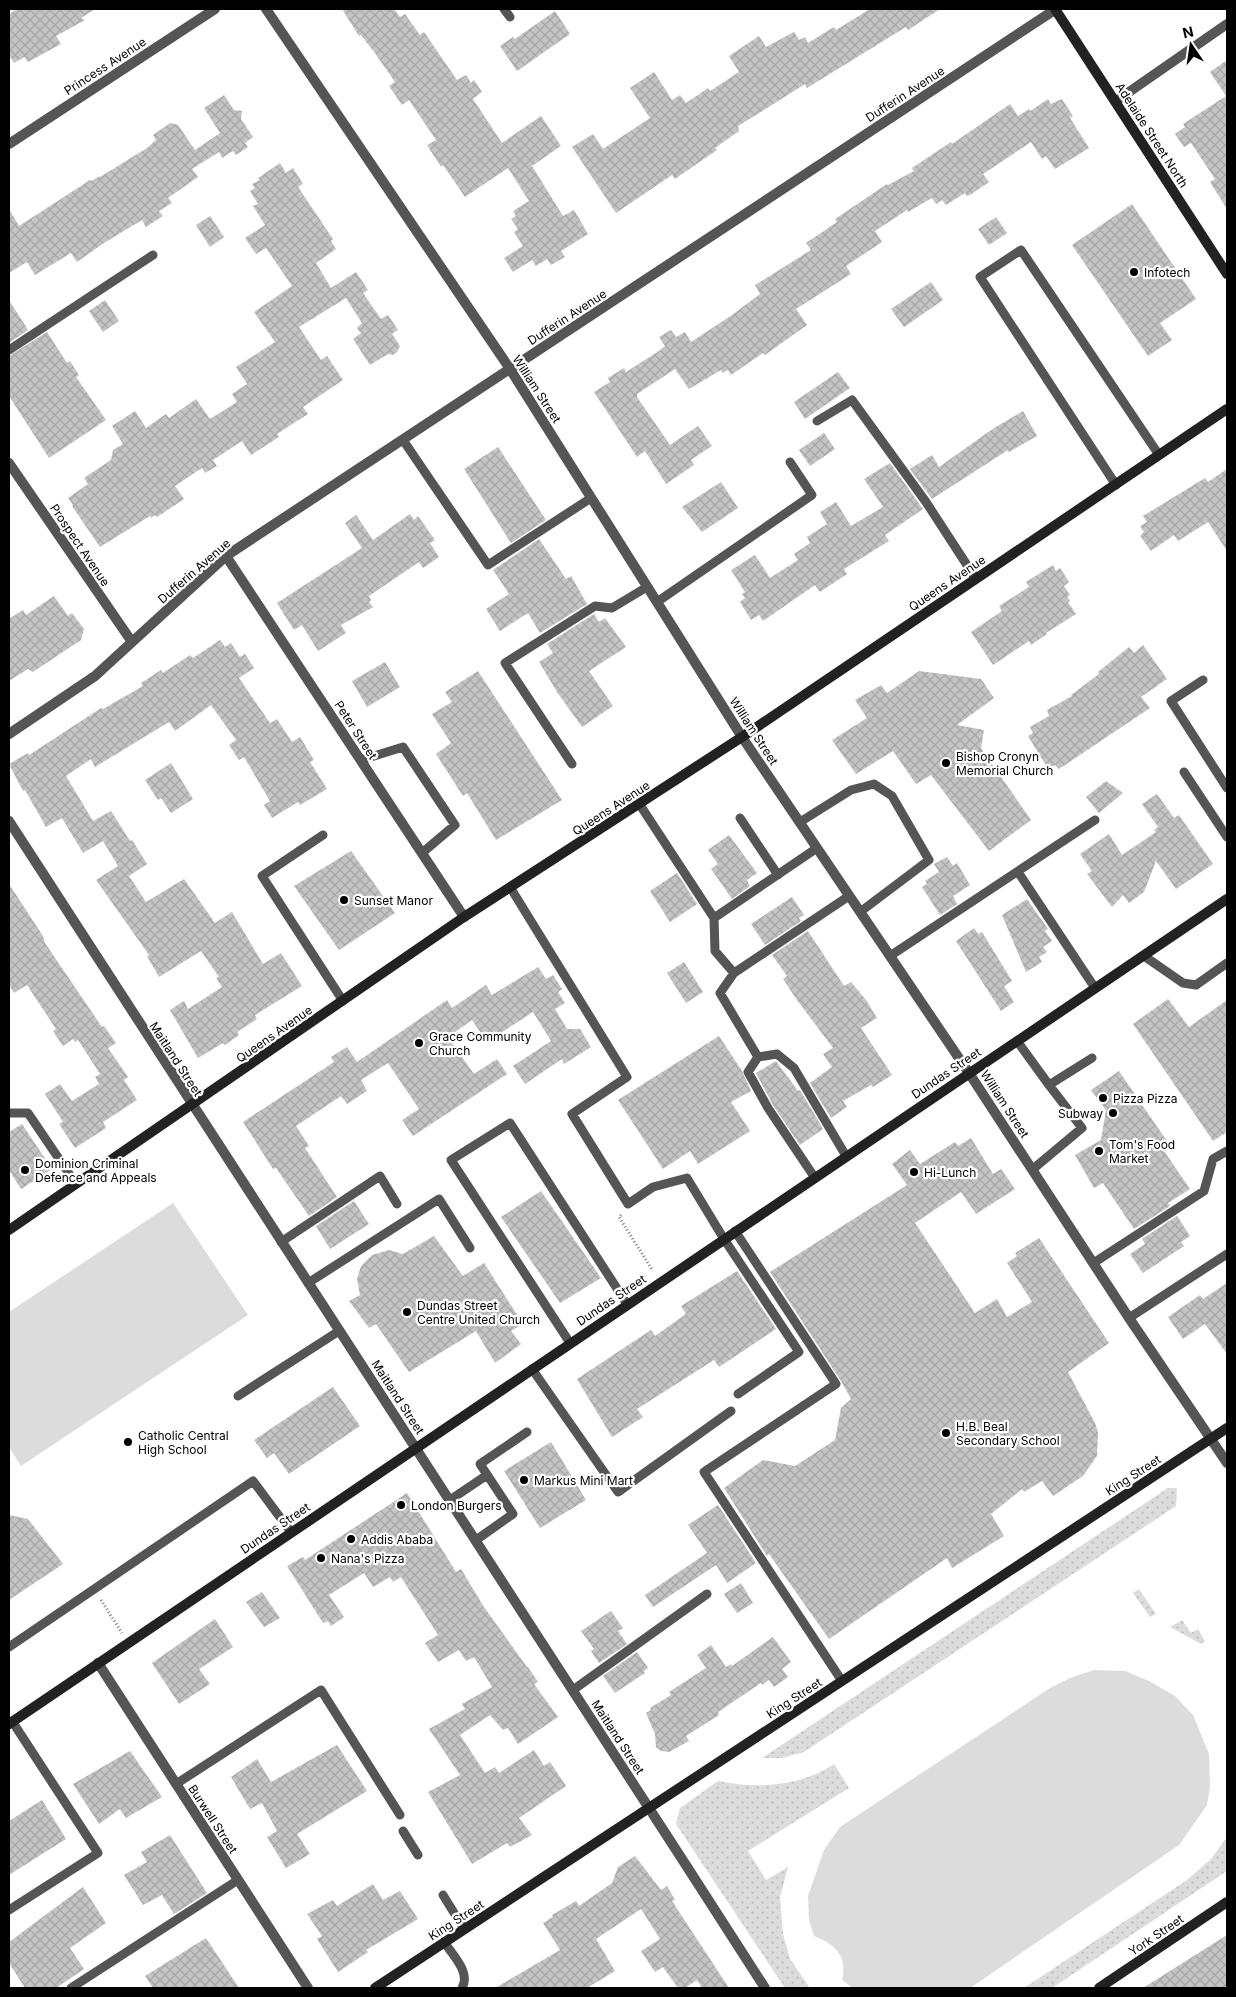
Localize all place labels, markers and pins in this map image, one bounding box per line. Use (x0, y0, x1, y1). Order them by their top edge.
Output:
place label: Infotech (1144, 265, 1190, 280)
marker: Infotech (1128, 266, 1140, 278)
place label: Bishop Cronyn Memorial Church (956, 749, 1053, 778)
marker: Bishop Cronyn Memorial Church (940, 757, 952, 769)
place label: Sunset Manor (354, 893, 433, 908)
marker: Sunset Manor (338, 894, 350, 906)
place label: Grace Community Church (429, 1029, 532, 1058)
marker: Grace Community Church (413, 1037, 425, 1049)
place label: Pizza Pizza (1113, 1091, 1178, 1106)
marker: Pizza Pizza (1097, 1092, 1109, 1104)
place label: Subway (1058, 1106, 1103, 1121)
marker: Subway (1107, 1107, 1119, 1119)
place label: Tom's Food Market (1109, 1137, 1175, 1166)
marker: Tom's Food Market (1093, 1145, 1105, 1157)
place label: Dominion Criminal Defence and Appeals (35, 1156, 157, 1185)
marker: Dominion Criminal Defence and Appeals (19, 1164, 31, 1176)
place label: Hi-Lunch (924, 1165, 976, 1180)
marker: Hi-Lunch (908, 1166, 920, 1178)
place label: Dundas Street Centre United Church (417, 1298, 540, 1327)
marker: Dundas Street Centre United Church (401, 1306, 413, 1318)
place label: H.B. Beal Secondary School (956, 1419, 1060, 1448)
marker: H.B. Beal Secondary School (940, 1427, 952, 1439)
place label: Catholic Central High School (138, 1428, 229, 1457)
marker: Catholic Central High School (122, 1436, 134, 1448)
place label: Markus Mini Mart (534, 1473, 633, 1488)
marker: Markus Mini Mart (518, 1474, 530, 1486)
place label: London Burgers (411, 1498, 502, 1513)
marker: London Burgers (395, 1499, 407, 1511)
place label: Addis Ababa (361, 1532, 433, 1547)
marker: Addis Ababa (345, 1533, 357, 1545)
place label: Nana's Pizza (331, 1551, 404, 1566)
marker: Nana's Pizza (315, 1552, 327, 1564)

